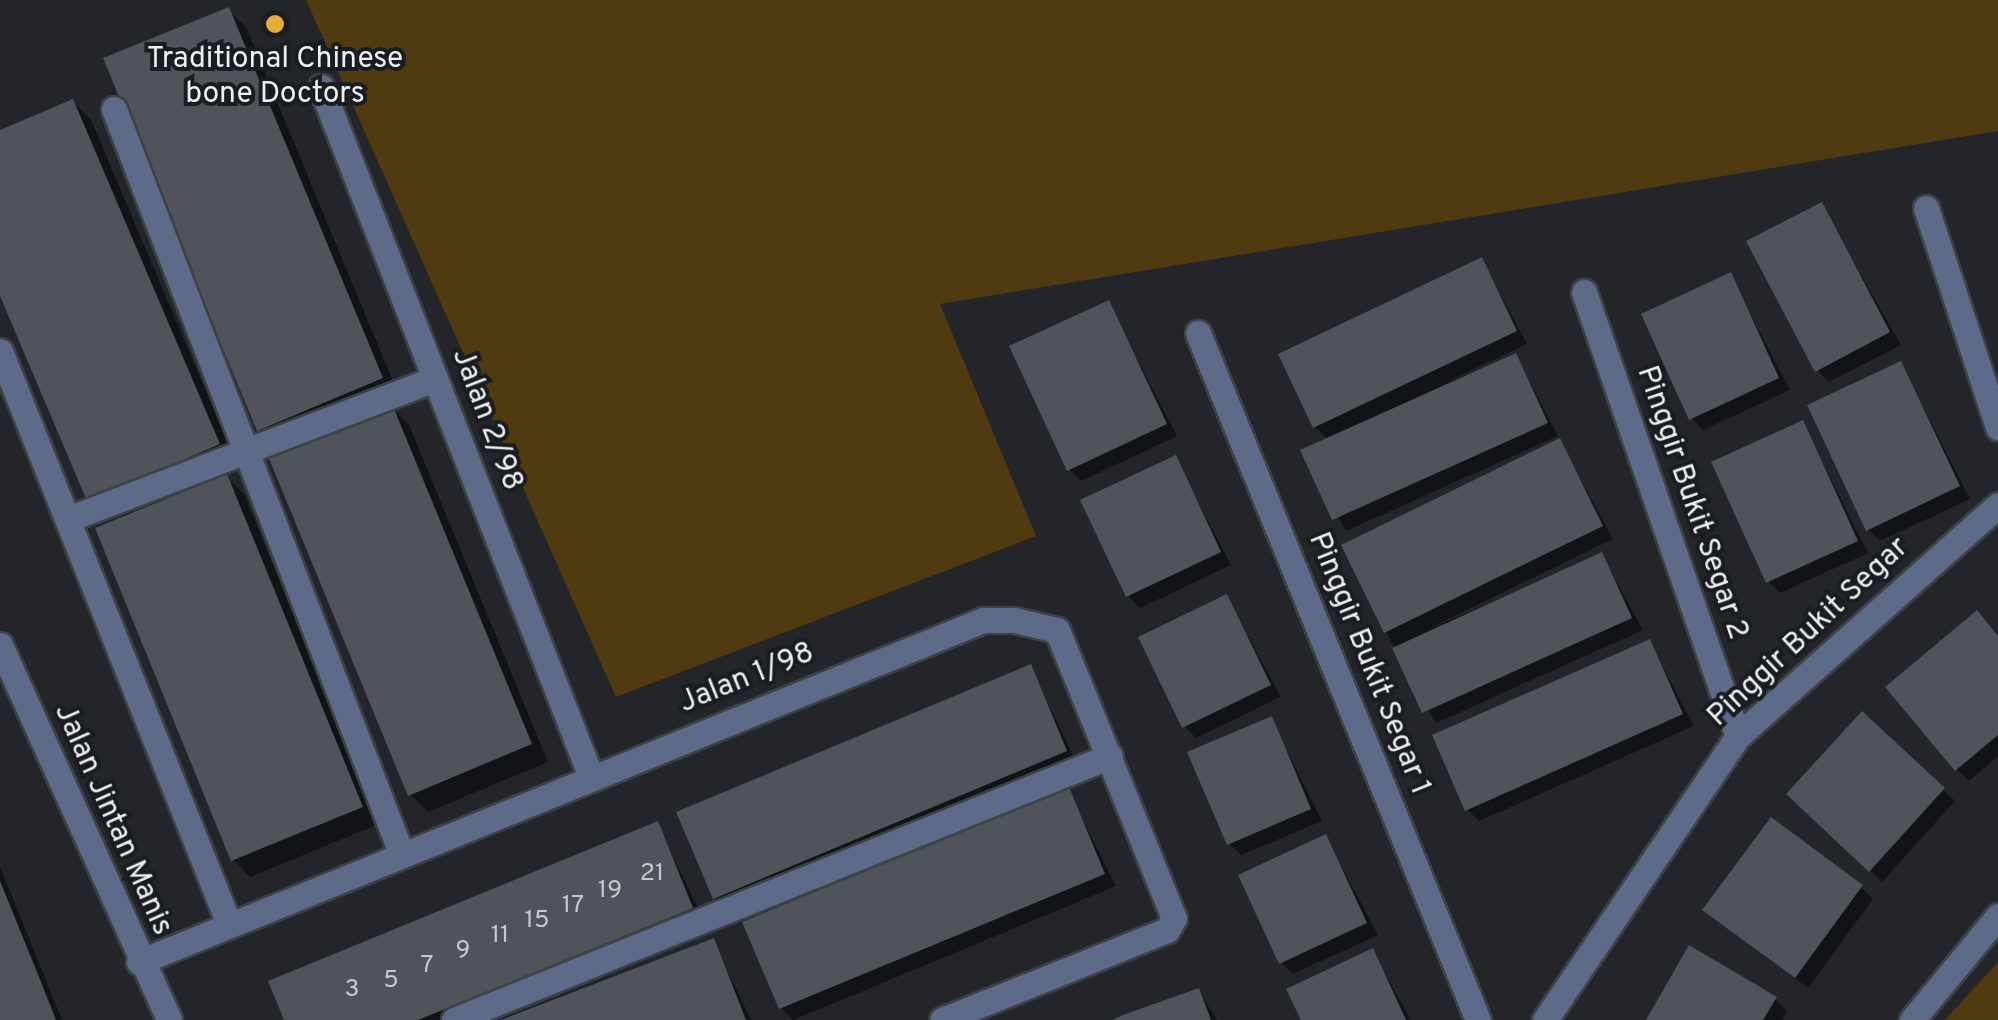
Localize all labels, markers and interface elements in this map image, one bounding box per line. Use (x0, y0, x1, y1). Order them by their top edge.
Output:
marker: Traditional Chinese bone Doctors (262, 11, 288, 37)
place label: Traditional Chinese bone Doctors (147, 42, 403, 112)
street label: Jalan 2/98 (442, 344, 530, 496)
street label: Pinggir Bukit Segar 2 (1627, 362, 1755, 644)
street label: Pinggir Bukit Segar 1 (1299, 528, 1437, 800)
street label: Pinggir Bukit Segar (1701, 531, 1917, 735)
street label: Jalan 1/98 (674, 636, 820, 722)
street label: Jalan Jintan Manis (45, 699, 179, 941)
house number: 21 (640, 859, 664, 889)
house number: 19 (598, 876, 622, 906)
house number: 17 (562, 891, 584, 921)
house number: 15 (525, 906, 549, 936)
house number: 11 (491, 921, 509, 951)
house number: 9 (456, 936, 470, 966)
house number: 7 (420, 951, 434, 981)
house number: 5 (383, 966, 399, 996)
house number: 3 (344, 975, 360, 1005)

